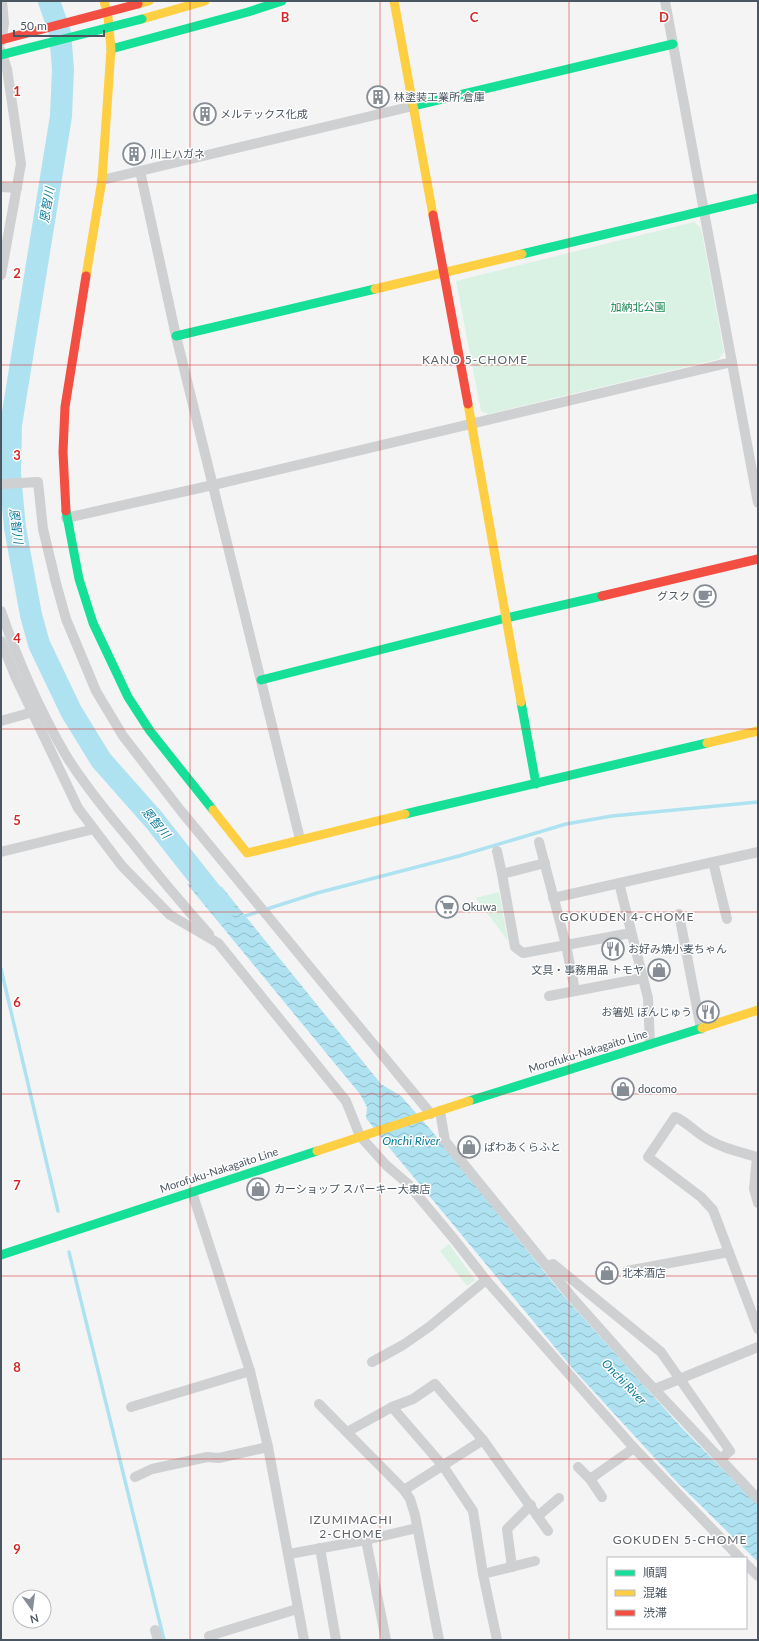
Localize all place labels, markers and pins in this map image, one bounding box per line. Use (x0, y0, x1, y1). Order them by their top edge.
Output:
building icon: 林塗装工業所 倉庫 (365, 84, 391, 110)
place label: 林塗装工業所 倉庫 (394, 90, 485, 103)
building icon: メルテックス化成 (192, 101, 218, 127)
place label: メルテックス化成 (220, 107, 308, 120)
building icon: 川上ハガネ (121, 141, 147, 167)
place label: 川上ハガネ (150, 147, 205, 160)
cafe icon: グスク (692, 583, 718, 609)
place label: グスク (657, 589, 690, 602)
supermarket icon: Okuwa (434, 894, 460, 920)
place label: Okuwa (462, 900, 496, 913)
restaurant icon: お好み焼小麦ちゃん (600, 936, 626, 962)
place label: お好み焼小麦ちゃん (628, 942, 727, 955)
shop icon: 文具・事務用品 トモヤ (646, 957, 672, 983)
place label: 文具・事務用品 トモヤ (531, 963, 644, 976)
restaurant icon: お箸処 ぼんじゅう (695, 999, 721, 1025)
place label: お箸処 ぼんじゅう (601, 1005, 692, 1018)
shop icon: docomo (610, 1076, 636, 1102)
place label: docomo (638, 1082, 677, 1095)
shop icon: ぱわあくらふと (456, 1134, 482, 1160)
place label: ぱわあくらふと (484, 1140, 561, 1153)
shop icon: カーショップ スパーキー大東店 (245, 1176, 271, 1202)
place label: カーショップ スパーキー大東店 (274, 1182, 431, 1195)
shop icon: 北本酒店 (594, 1260, 620, 1286)
place label: 北本酒店 (622, 1266, 666, 1279)

